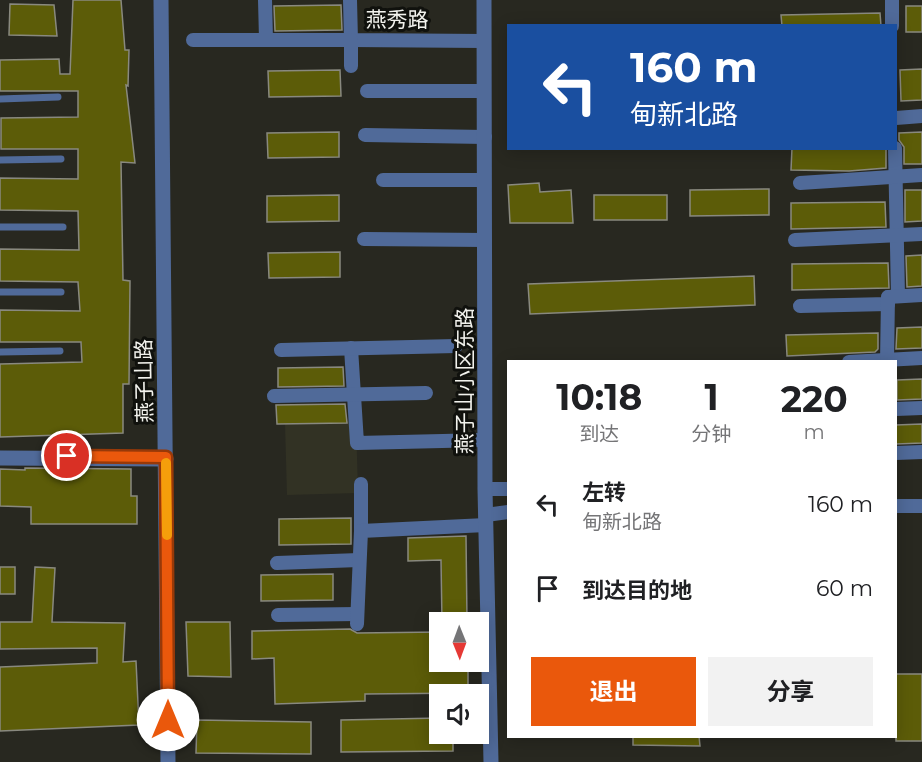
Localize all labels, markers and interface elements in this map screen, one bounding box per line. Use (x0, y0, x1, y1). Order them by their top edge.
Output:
street label: 燕秀路 (366, 7, 429, 32)
text: 160 m (630, 41, 758, 93)
icon: left (531, 48, 609, 126)
text: 甸新北路 (630, 98, 738, 131)
street label: 燕子山小区东路 (452, 308, 477, 455)
street label: 燕子山路 (131, 339, 157, 423)
text: 10:18 (556, 375, 642, 419)
text: 1 (704, 375, 719, 419)
text: 220 (781, 377, 848, 421)
text: m (804, 420, 825, 444)
text: 到达 (579, 422, 619, 446)
text: 分钟 (691, 422, 731, 446)
pin (41, 430, 92, 481)
icon: arrive (50, 439, 83, 472)
text: 左转 (582, 479, 626, 506)
icon: left (531, 488, 564, 521)
text: 160 m (808, 491, 873, 518)
text: 甸新北路 (582, 510, 662, 534)
icon: arrive (531, 572, 564, 605)
text: 60 m (816, 575, 873, 602)
text: 到达目的地 (582, 577, 692, 604)
north arrow (429, 612, 489, 672)
map controls (429, 612, 489, 744)
button: 退出 (531, 657, 696, 726)
button: 分享 (708, 657, 873, 726)
button: sound (429, 684, 489, 744)
position arrow (136, 688, 200, 752)

